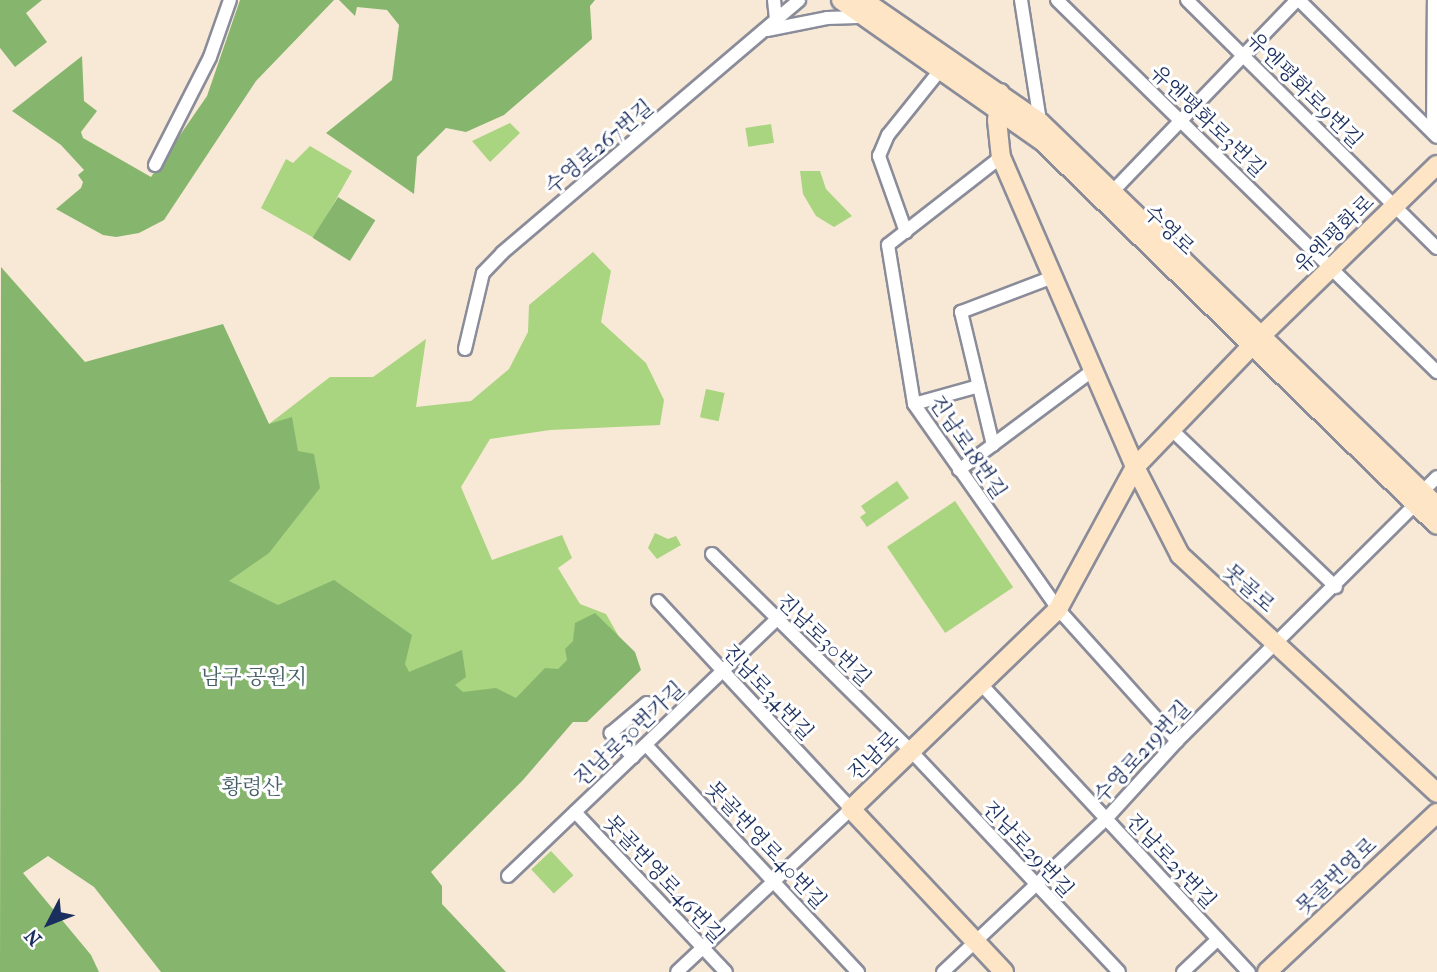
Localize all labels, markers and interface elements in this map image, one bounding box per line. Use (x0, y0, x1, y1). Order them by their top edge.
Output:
street label: 유엔평화로9번길 (1242, 27, 1368, 153)
street label: 유엔평화로3번길 (1145, 60, 1271, 182)
street label: 수영로267번길 (540, 94, 658, 200)
street label: 유엔평화로 (1289, 190, 1379, 278)
street label: 수영로 (1138, 200, 1200, 260)
street label: 진남로18번길 (924, 390, 1012, 504)
street label: 못골로 (1218, 558, 1280, 618)
street label: 진남로30번길 (772, 589, 876, 691)
street label: 진남로34번길 (717, 639, 819, 745)
park label: 남구 공원지 (201, 664, 307, 690)
street label: 진남로30번가길 (569, 676, 689, 792)
street label: 수영로219번길 (1088, 696, 1196, 808)
street label: 진남로 (842, 726, 904, 786)
park label: 황령산 (222, 774, 282, 800)
street label: 못골번영로40번길 (700, 776, 832, 914)
street label: 진남로29번길 (977, 795, 1079, 903)
street label: 진남로25번길 (1120, 808, 1222, 914)
street label: 못골번영로46번길 (598, 810, 730, 948)
street label: 못골번영로 (1290, 832, 1382, 920)
north arrow (14, 888, 84, 958)
text: N (20, 924, 46, 950)

